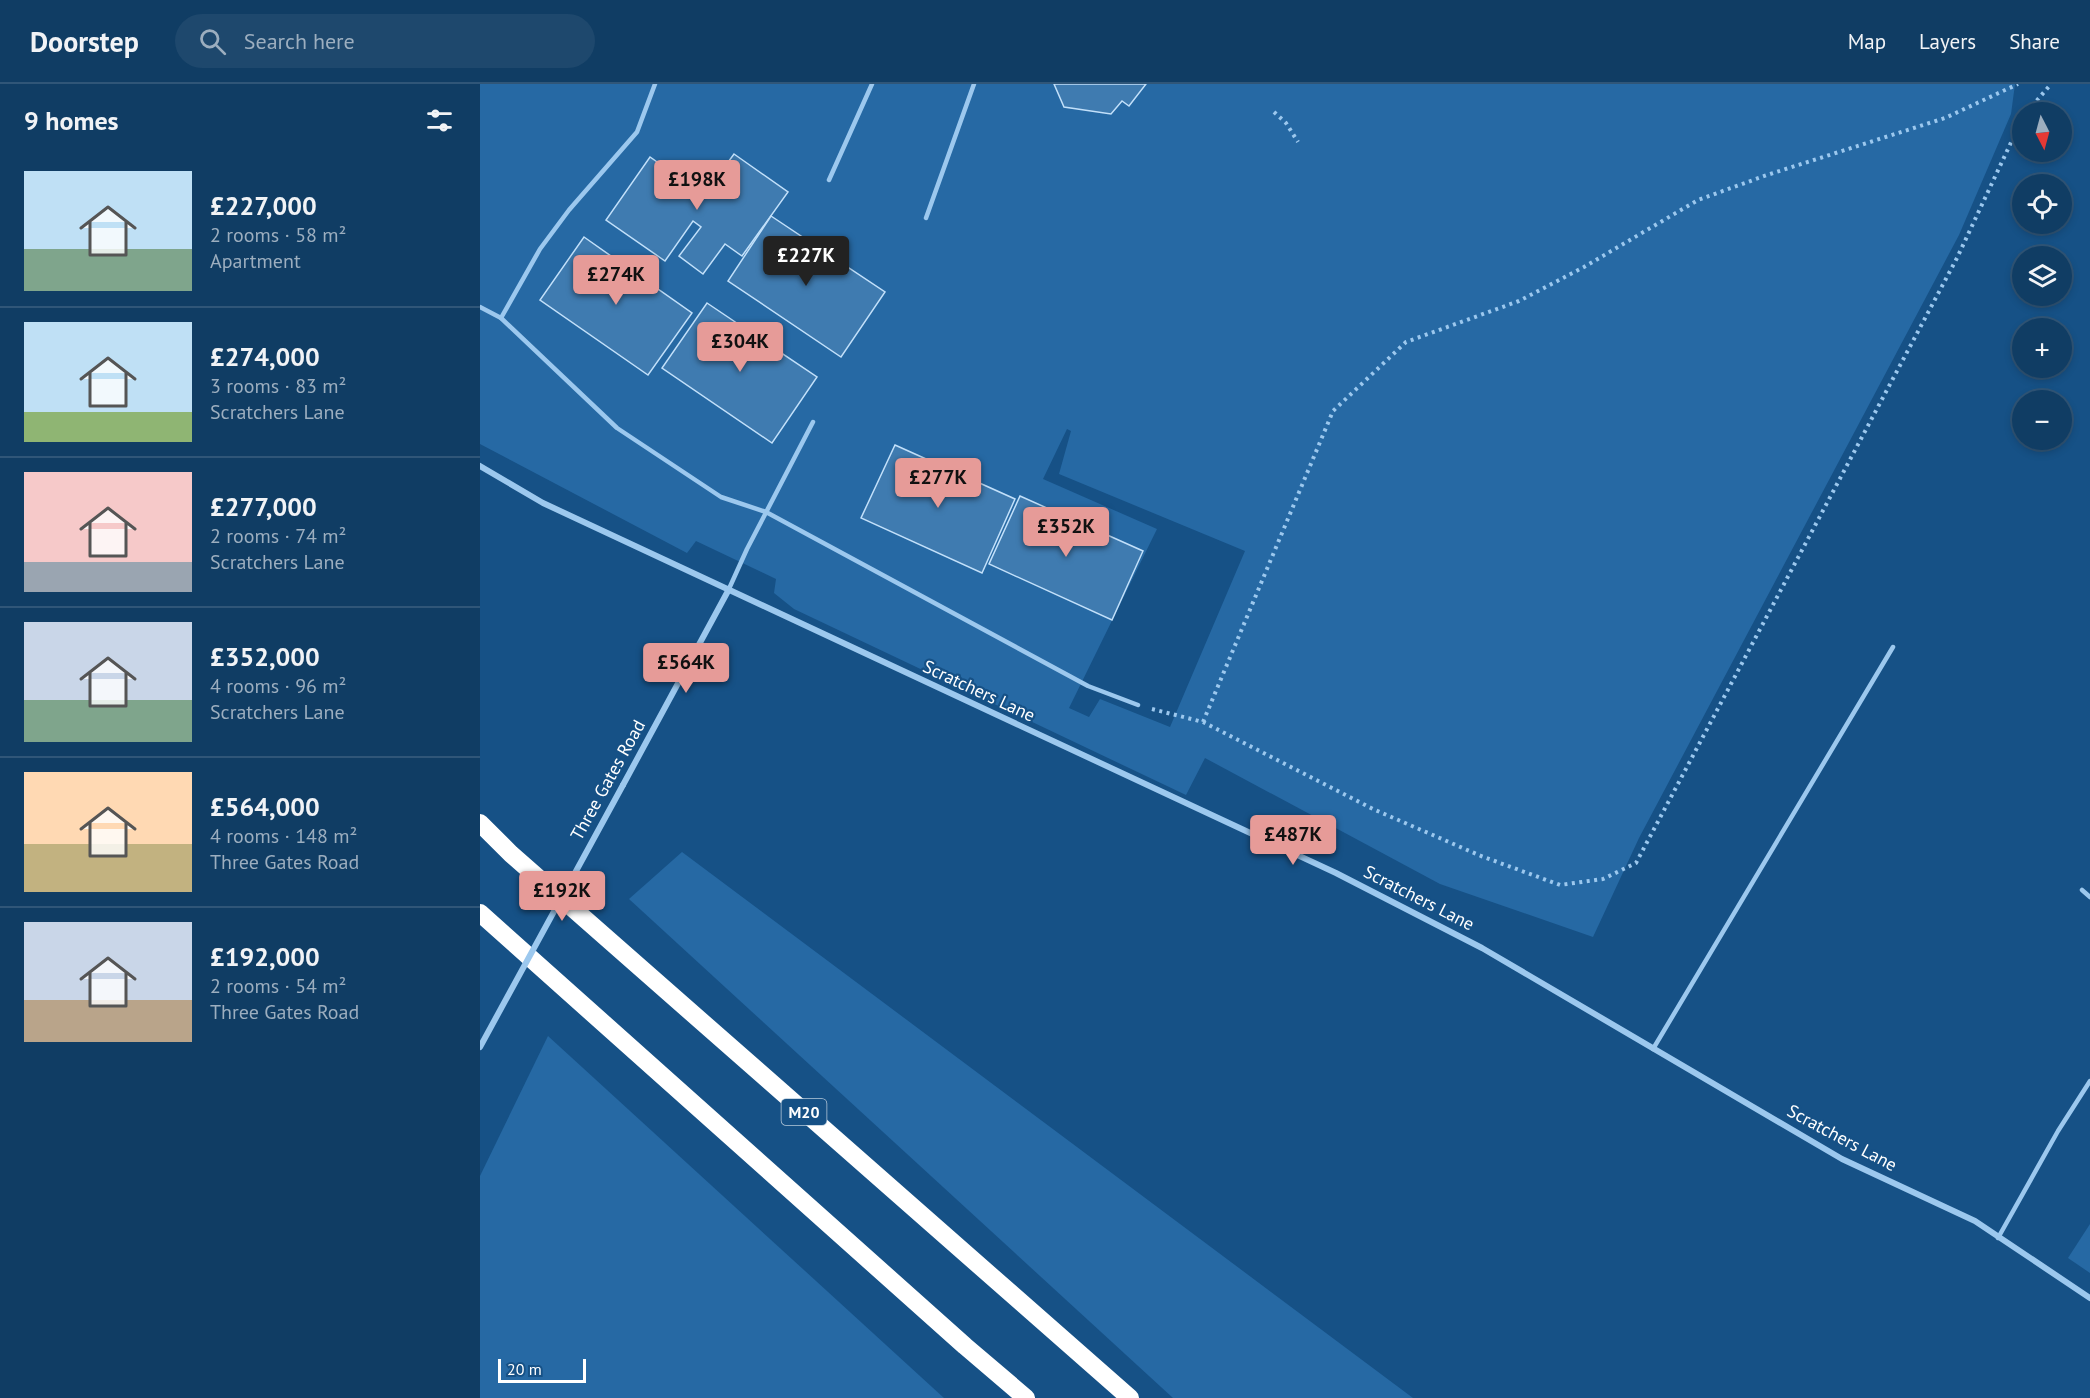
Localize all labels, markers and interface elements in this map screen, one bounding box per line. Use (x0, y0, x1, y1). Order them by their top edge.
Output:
search box (175, 14, 595, 68)
text: Doorstep (30, 23, 139, 60)
icon: search (196, 25, 229, 58)
text: Search here (244, 27, 355, 55)
text: Map (1848, 28, 1886, 55)
text: Layers (1919, 28, 1976, 55)
text: Share (2009, 28, 2060, 55)
north arrow (2012, 102, 2072, 162)
map controls (2012, 102, 2072, 450)
text: 9 homes (24, 104, 119, 137)
icon: filters (423, 104, 456, 137)
pin: £198K (655, 160, 739, 211)
text: £198K (668, 166, 726, 192)
button: locate (2012, 174, 2072, 234)
text: £227,000 (210, 189, 317, 222)
icon: home (72, 195, 144, 267)
text: 2 rooms · 58 m² (210, 222, 346, 248)
pin: £227K (764, 236, 848, 287)
text: £227K (777, 242, 835, 268)
button: layers (2012, 246, 2072, 306)
text: Apartment (210, 248, 301, 274)
pin: £274K (574, 255, 658, 306)
text: £274K (587, 261, 645, 287)
button: + (2012, 318, 2072, 378)
pin: £304K (698, 322, 782, 373)
text: £304K (711, 328, 769, 354)
text: £274,000 (210, 340, 320, 373)
icon: home (72, 346, 144, 418)
text: 3 rooms · 83 m² (210, 373, 346, 399)
button: − (2012, 390, 2072, 450)
text: Scratchers Lane (210, 399, 345, 425)
pin: £277K (896, 458, 980, 509)
text: £277K (909, 464, 967, 490)
text: £277,000 (210, 490, 317, 523)
icon: home (72, 496, 144, 568)
pin: £352K (1024, 507, 1108, 558)
text: £352K (1037, 513, 1095, 539)
text: 2 rooms · 74 m² (210, 523, 346, 549)
text: Scratchers Lane (210, 549, 345, 575)
text: £352,000 (210, 640, 320, 673)
pin: £564K (644, 643, 728, 694)
icon: home (72, 646, 144, 718)
text: £564K (657, 649, 715, 675)
street label: Scratchers Lane (919, 655, 1039, 727)
text: 4 rooms · 96 m² (210, 673, 346, 699)
text: Scratchers Lane (210, 699, 345, 725)
street label: Three Gates Road (565, 715, 650, 844)
text: £564,000 (210, 790, 320, 823)
icon: home (72, 796, 144, 868)
pin: £487K (1251, 815, 1335, 866)
text: £487K (1264, 821, 1322, 847)
text: 4 rooms · 148 m² (210, 823, 357, 849)
text: Three Gates Road (210, 849, 359, 875)
street label: Scratchers Lane (1360, 860, 1478, 935)
pin: £192K (520, 871, 604, 922)
text: £192K (533, 877, 591, 903)
text: £192,000 (210, 940, 320, 973)
icon: home (72, 946, 144, 1018)
text: 2 rooms · 54 m² (210, 973, 346, 999)
text: Three Gates Road (210, 999, 359, 1025)
road number: M20 (782, 1099, 826, 1125)
street label: Scratchers Lane (1783, 1099, 1901, 1176)
scale bar (498, 1356, 586, 1384)
text: 20 m (507, 1359, 542, 1379)

